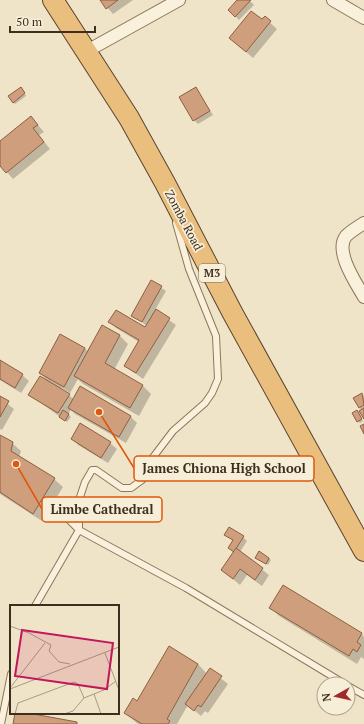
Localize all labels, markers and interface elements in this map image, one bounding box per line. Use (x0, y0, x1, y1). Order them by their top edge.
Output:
scale bar (10, 8, 95, 34)
text: 50 m (16, 14, 43, 29)
street label: Zomba Road (162, 187, 206, 253)
road number: M3 (199, 264, 225, 282)
callout: James Chiona High School (134, 456, 314, 481)
text: James Chiona High School (142, 459, 306, 477)
callout: Limbe Cathedral (42, 497, 162, 522)
text: Limbe Cathedral (50, 500, 154, 518)
inset map (10, 605, 119, 714)
north arrow (316, 676, 356, 716)
text: N (318, 692, 334, 702)

